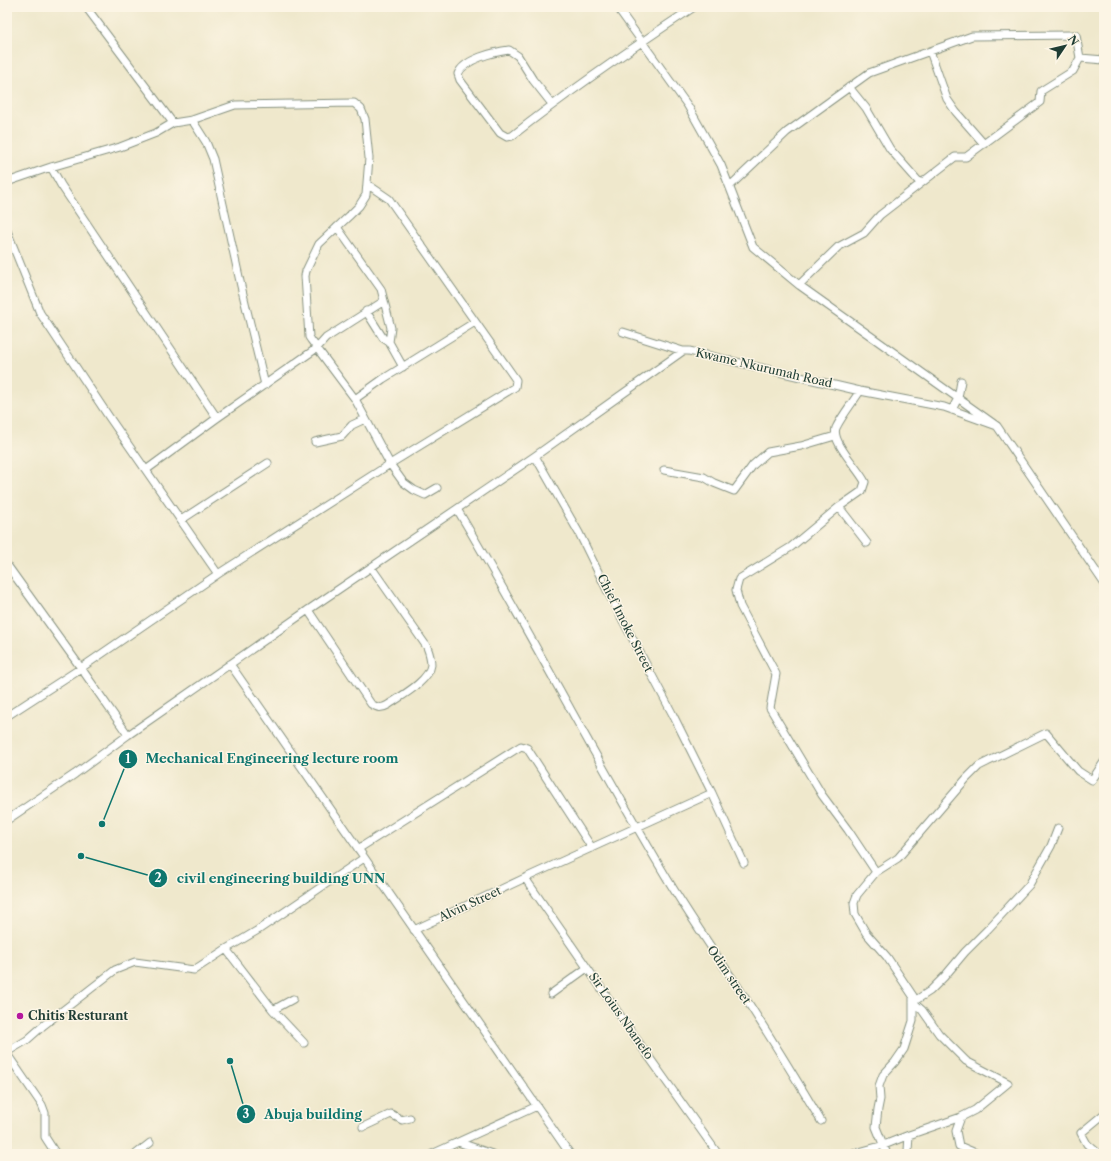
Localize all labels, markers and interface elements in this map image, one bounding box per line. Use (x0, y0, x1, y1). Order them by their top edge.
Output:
north arrow (1045, 26, 1085, 66)
text: N (1065, 32, 1082, 49)
street label: Kwame Nkurumah Road (694, 344, 835, 391)
street label: Chief Imoke Street (594, 571, 657, 675)
callout: Mechanical Engineering lecture room (118, 746, 407, 771)
text: Mechanical Engineering lecture room (146, 750, 398, 766)
text: 1 (125, 751, 131, 766)
callout: civil engineering building UNN (148, 866, 393, 891)
text: 2 (154, 870, 162, 885)
text: civil engineering building UNN (177, 870, 385, 886)
street label: Alvin Street (435, 882, 504, 925)
street label: Odim street (704, 943, 755, 1007)
street label: Sir Loius Nbanefo (586, 969, 657, 1062)
place label: Chitis Resturant (28, 1008, 128, 1023)
marker: Chitis Resturant (15, 1011, 25, 1021)
callout: Abuja building (236, 1102, 370, 1127)
text: 3 (243, 1106, 250, 1121)
text: Abuja building (263, 1106, 362, 1122)

